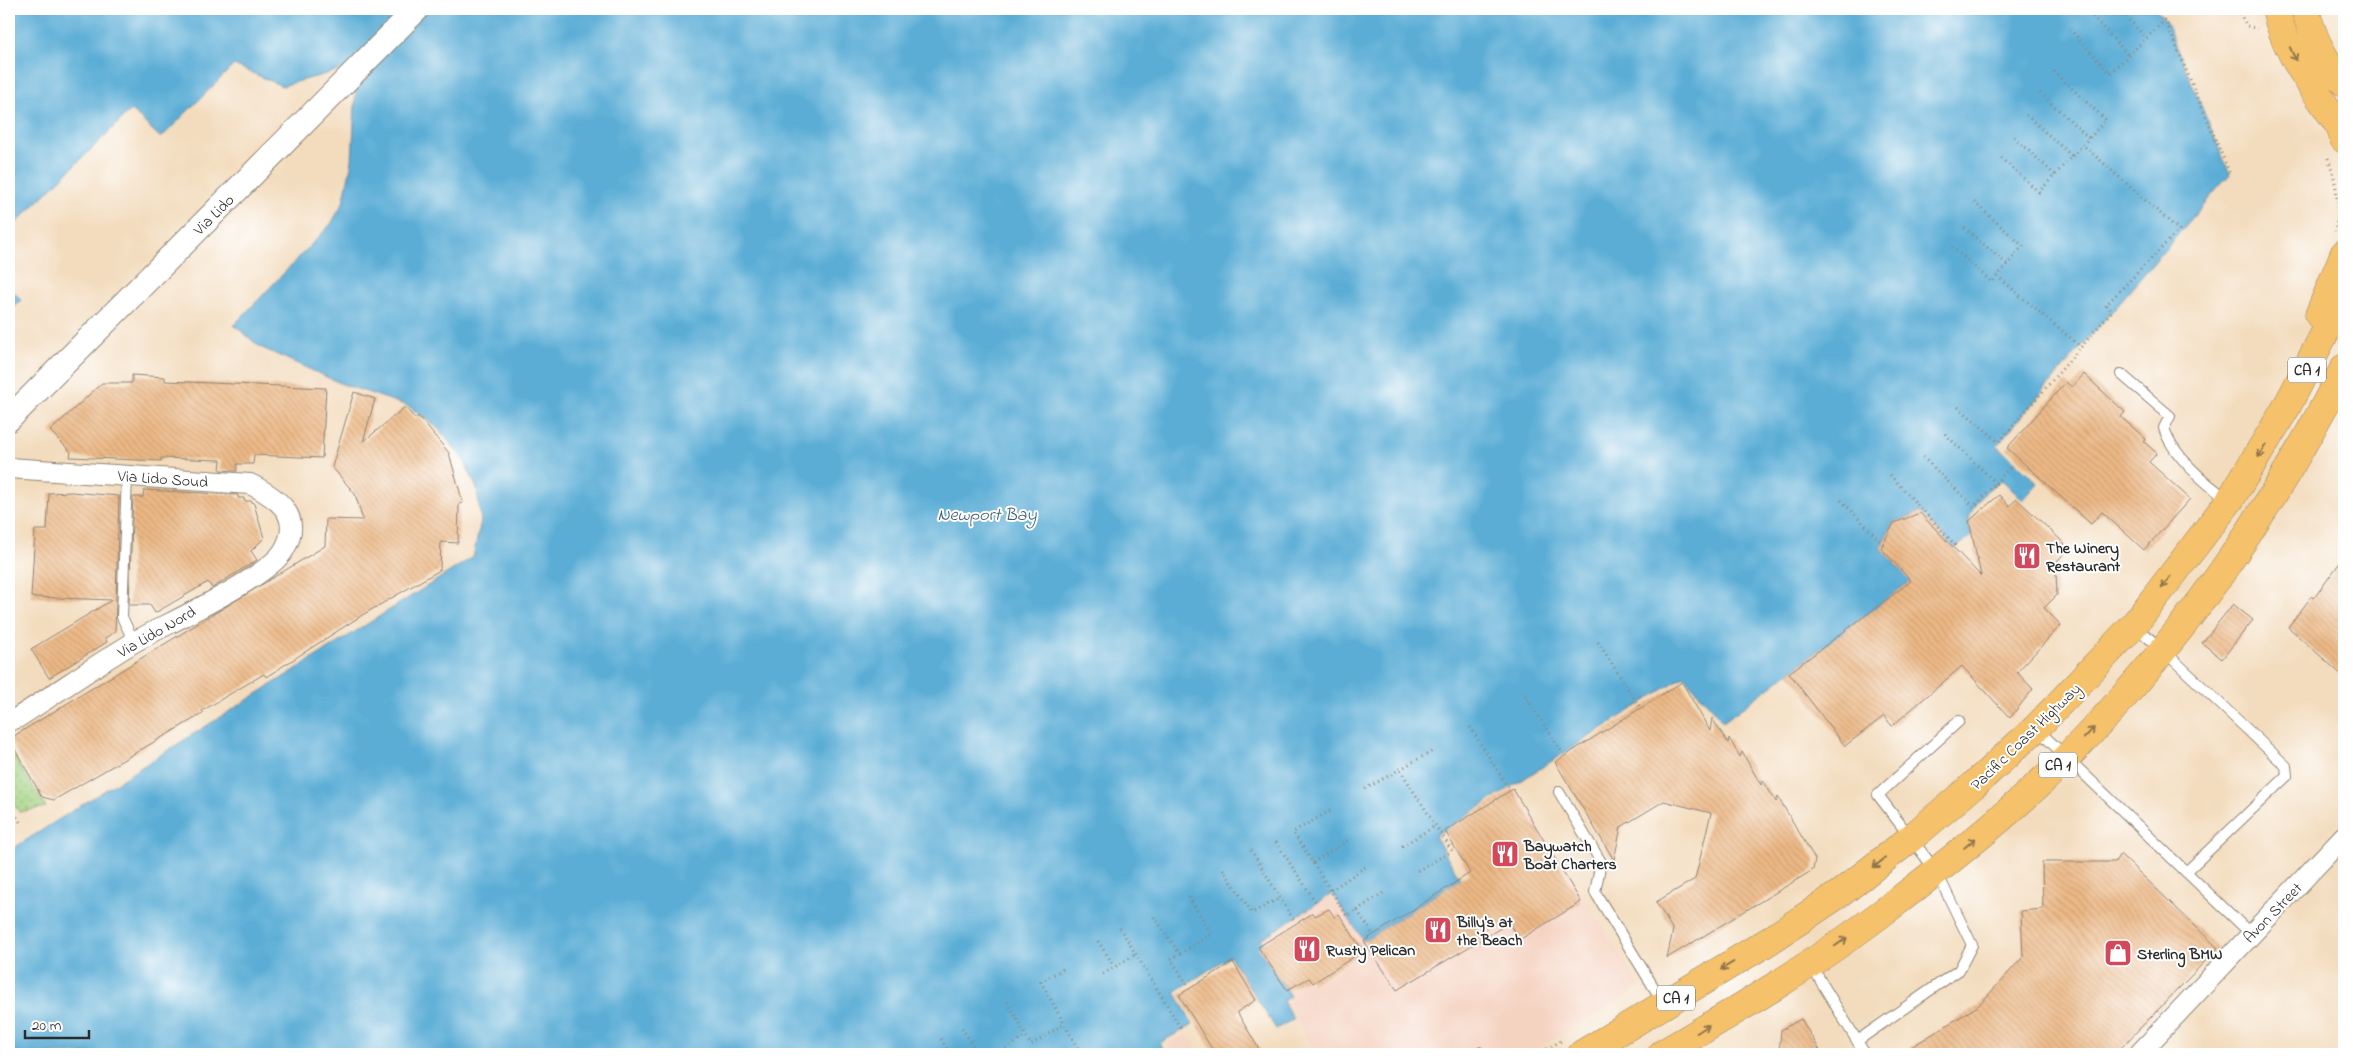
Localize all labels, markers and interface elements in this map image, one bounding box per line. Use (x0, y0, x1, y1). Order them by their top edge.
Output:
one-way arrow (2288, 46, 2298, 61)
street label: Via Lido (188, 189, 241, 242)
road number: CA 1 (2288, 358, 2326, 382)
one-way arrow (2256, 443, 2266, 457)
street label: Via Lido Soud (116, 465, 209, 495)
water label: Newport Bay (937, 503, 1038, 529)
place label: The Winery Restaurant (2045, 537, 2121, 579)
restaurant icon: The Winery Restaurant (2012, 541, 2042, 571)
one-way arrow (2161, 575, 2172, 588)
street label: Via Lido Nord (112, 601, 201, 665)
street label: Pacific Coast Highway (1966, 678, 2087, 797)
one-way arrow (2083, 727, 2095, 739)
road number: CA 1 (2039, 752, 2077, 778)
place label: Baywatch Boat Charters (1523, 835, 1617, 877)
one-way arrow (1963, 838, 1976, 849)
restaurant icon: Baywatch Boat Charters (1490, 839, 1520, 869)
one-way arrow (1873, 857, 1886, 868)
street label: Avon Street (2238, 877, 2309, 949)
place label: Billy's at the Beach (1456, 911, 1523, 953)
restaurant icon: Billy's at the Beach (1423, 915, 1453, 945)
restaurant icon: Rusty Pelican (1292, 934, 1322, 964)
one-way arrow (1834, 937, 1848, 947)
shop icon: Sterling BMW (2103, 938, 2133, 968)
place label: Rusty Pelican (1325, 939, 1415, 964)
place label: Sterling BMW (2137, 943, 2222, 968)
one-way arrow (1721, 962, 1735, 972)
road number: CA 1 (1657, 986, 1695, 1010)
scale bar (25, 1008, 89, 1040)
text: 20 m (32, 1015, 62, 1037)
one-way arrow (1696, 1024, 1710, 1034)

